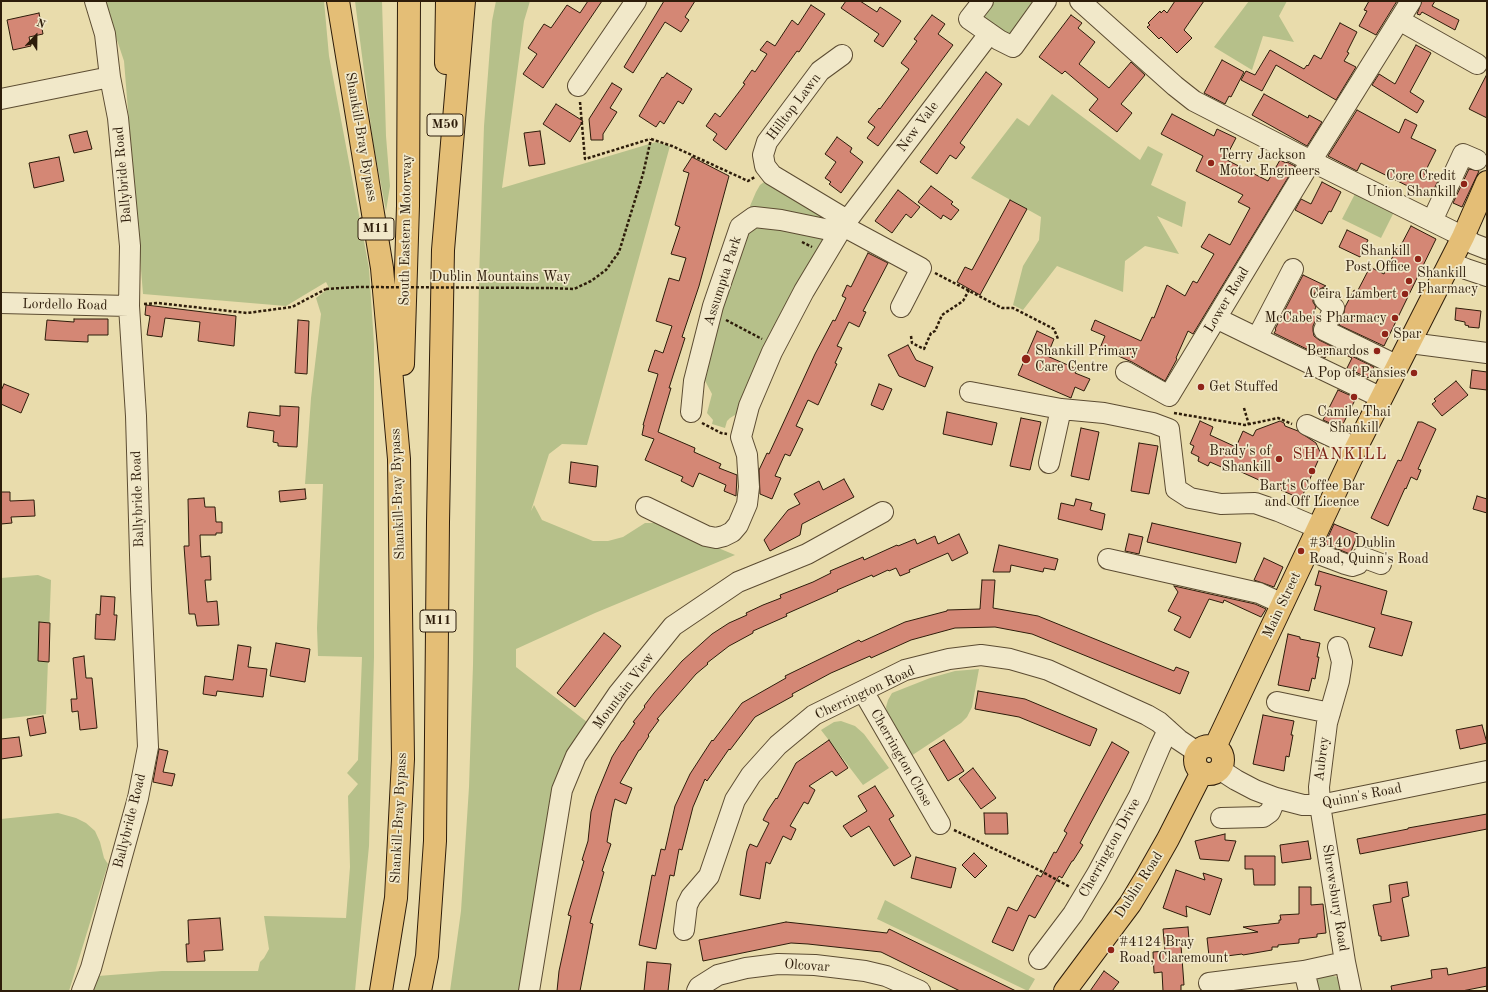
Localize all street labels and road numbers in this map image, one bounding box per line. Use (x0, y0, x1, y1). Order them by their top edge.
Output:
street label: Hilltop Lawn (763, 70, 825, 144)
street label: Shankill-Bray Bypass (341, 71, 381, 203)
street label: New Vale (894, 98, 942, 156)
road number: M50 (427, 114, 463, 136)
street label: Ballybride Road (110, 126, 136, 224)
street label: South Eastern Motorway (396, 154, 416, 306)
road number: M11 (358, 218, 394, 240)
street label: Assumpta Park (701, 234, 745, 328)
street label: Lower Road (1201, 264, 1253, 336)
street label: Dublin Mountains Way (431, 269, 571, 285)
street label: Lordello Road (22, 296, 108, 314)
street label: Shankill-Bray Bypass (387, 428, 409, 560)
street label: Ballybride Road (128, 450, 148, 548)
street label: Main Street (1259, 569, 1305, 641)
road number: M11 (420, 610, 456, 632)
street label: Mountain View (590, 649, 658, 733)
street label: Cherrington Road (812, 662, 918, 724)
street label: Cherrington Close (866, 706, 936, 810)
street label: Aubrey (1311, 736, 1333, 782)
street label: Shankill-Bray Bypass (387, 752, 411, 884)
street label: Ballybride Road (110, 772, 150, 870)
street label: Quinn's Road (1321, 780, 1403, 812)
street label: Cherrington Drive (1076, 795, 1144, 901)
street label: Shrewsbury Road (1318, 843, 1352, 953)
street label: Dublin Road (1111, 849, 1167, 921)
street label: Olcovar (784, 956, 830, 976)

